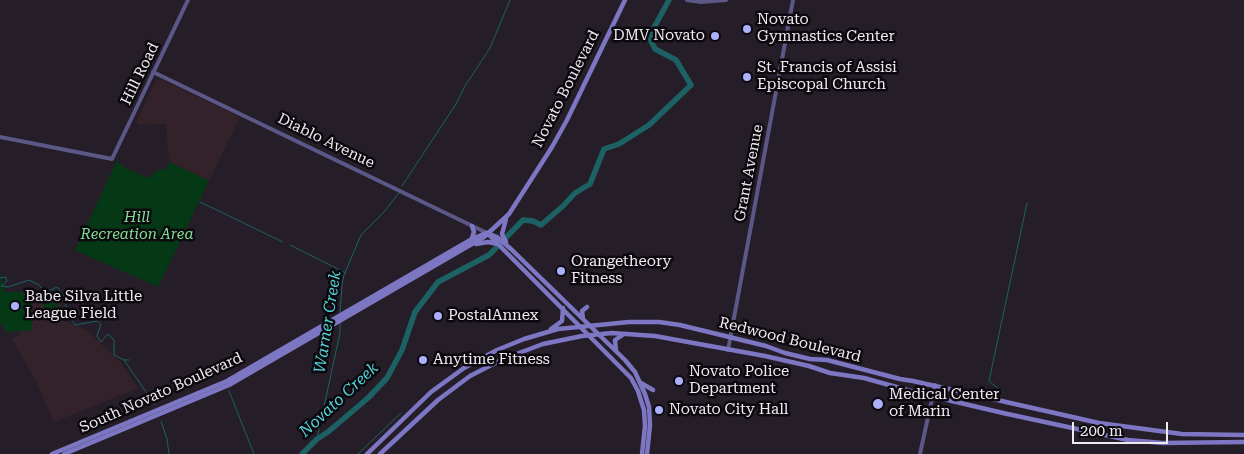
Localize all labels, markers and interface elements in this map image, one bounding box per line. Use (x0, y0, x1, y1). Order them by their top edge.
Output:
place label: Novato Gymnastics Center (757, 11, 895, 46)
marker: Novato Gymnastics Center (741, 23, 753, 35)
street label: Novato Boulevard (529, 27, 603, 151)
place label: DMV Novato (613, 27, 705, 45)
marker: DMV Novato (709, 30, 721, 42)
street label: Hill Road (117, 40, 163, 108)
place label: St. Francis of Assisi Episcopal Church (757, 59, 897, 94)
marker: St. Francis of Assisi Episcopal Church (741, 71, 753, 83)
street label: Diablo Avenue (275, 110, 377, 172)
street label: Grant Avenue (731, 123, 767, 223)
park label: Hill Recreation Area (81, 209, 193, 244)
place label: Orangetheory Fitness (571, 253, 671, 288)
marker: Orangetheory Fitness (555, 265, 567, 277)
water label: Warner Creek (310, 269, 346, 375)
place label: Babe Silva Little League Field (25, 288, 142, 323)
marker: Babe Silva Little League Field (9, 300, 21, 312)
place label: PostalAnnex (448, 307, 538, 325)
marker: PostalAnnex (432, 310, 444, 322)
street label: Redwood Boulevard (717, 314, 863, 366)
street label: South Novato Boulevard (77, 349, 245, 437)
place label: Anytime Fitness (433, 351, 550, 369)
marker: Anytime Fitness (417, 354, 429, 366)
water label: Novato Creek (296, 359, 382, 441)
place label: Novato Police Department (689, 363, 789, 398)
marker: Novato Police Department (673, 375, 685, 387)
place label: Medical Center of Marin (889, 386, 999, 421)
marker: Medical Center of Marin (871, 397, 885, 411)
place label: Novato City Hall (669, 401, 788, 419)
marker: Novato City Hall (653, 404, 665, 416)
scale bar (1074, 412, 1170, 444)
text: 200 m (1080, 422, 1123, 440)

